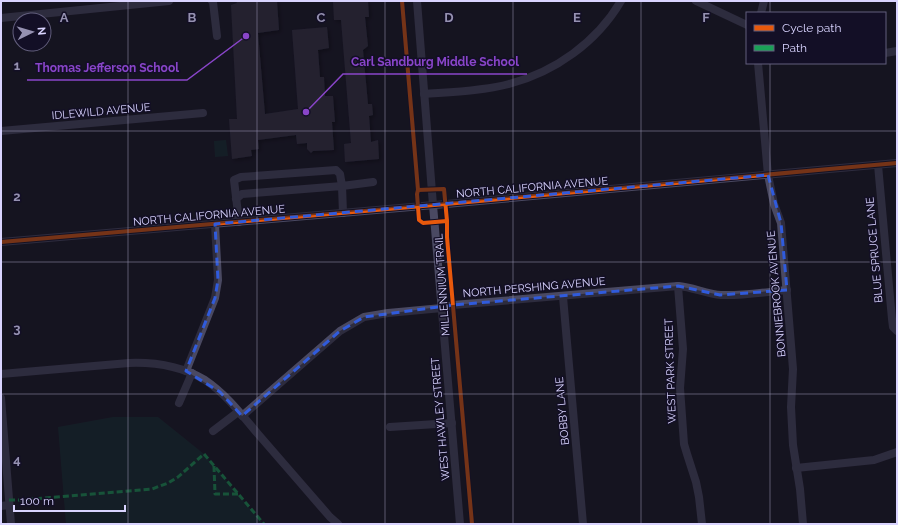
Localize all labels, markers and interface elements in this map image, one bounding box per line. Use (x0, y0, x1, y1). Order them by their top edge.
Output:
text: A (60, 10, 69, 25)
text: B (188, 10, 197, 25)
text: C (317, 10, 326, 25)
text: D (444, 10, 454, 25)
text: E (573, 10, 581, 25)
text: F (702, 10, 710, 25)
north arrow (12, 12, 52, 52)
legend (746, 12, 886, 64)
text: Cycle path (782, 21, 841, 35)
text: N (35, 26, 48, 36)
text: Path (782, 41, 807, 55)
callout: Carl Sandburg Middle School (343, 50, 527, 74)
text: Carl Sandburg Middle School (351, 55, 519, 69)
callout: Thomas Jefferson School (27, 56, 187, 80)
text: 1 (14, 58, 21, 73)
text: Thomas Jefferson School (35, 61, 179, 75)
street label: IDLEWILD AVENUE (51, 101, 151, 122)
street label: NORTH CALIFORNIA AVENUE (456, 174, 609, 201)
text: 2 (13, 189, 21, 204)
street label: BLUE SPRUCE LANE (863, 196, 886, 303)
street label: NORTH CALIFORNIA AVENUE (133, 202, 286, 229)
street label: BONNIEBROOK AVENUE (764, 230, 789, 358)
street label: MILLENNIUM TRAIL (432, 233, 453, 337)
street label: NORTH PERSHING AVENUE (462, 275, 606, 300)
street label: WEST PARK STREET (662, 318, 679, 424)
text: 3 (13, 321, 21, 336)
street label: WEST HAWLEY STREET (429, 356, 452, 481)
street label: BOBBY LANE (553, 376, 572, 446)
text: 4 (13, 452, 21, 467)
scale bar (14, 487, 125, 513)
text: 100 m (20, 494, 54, 508)

